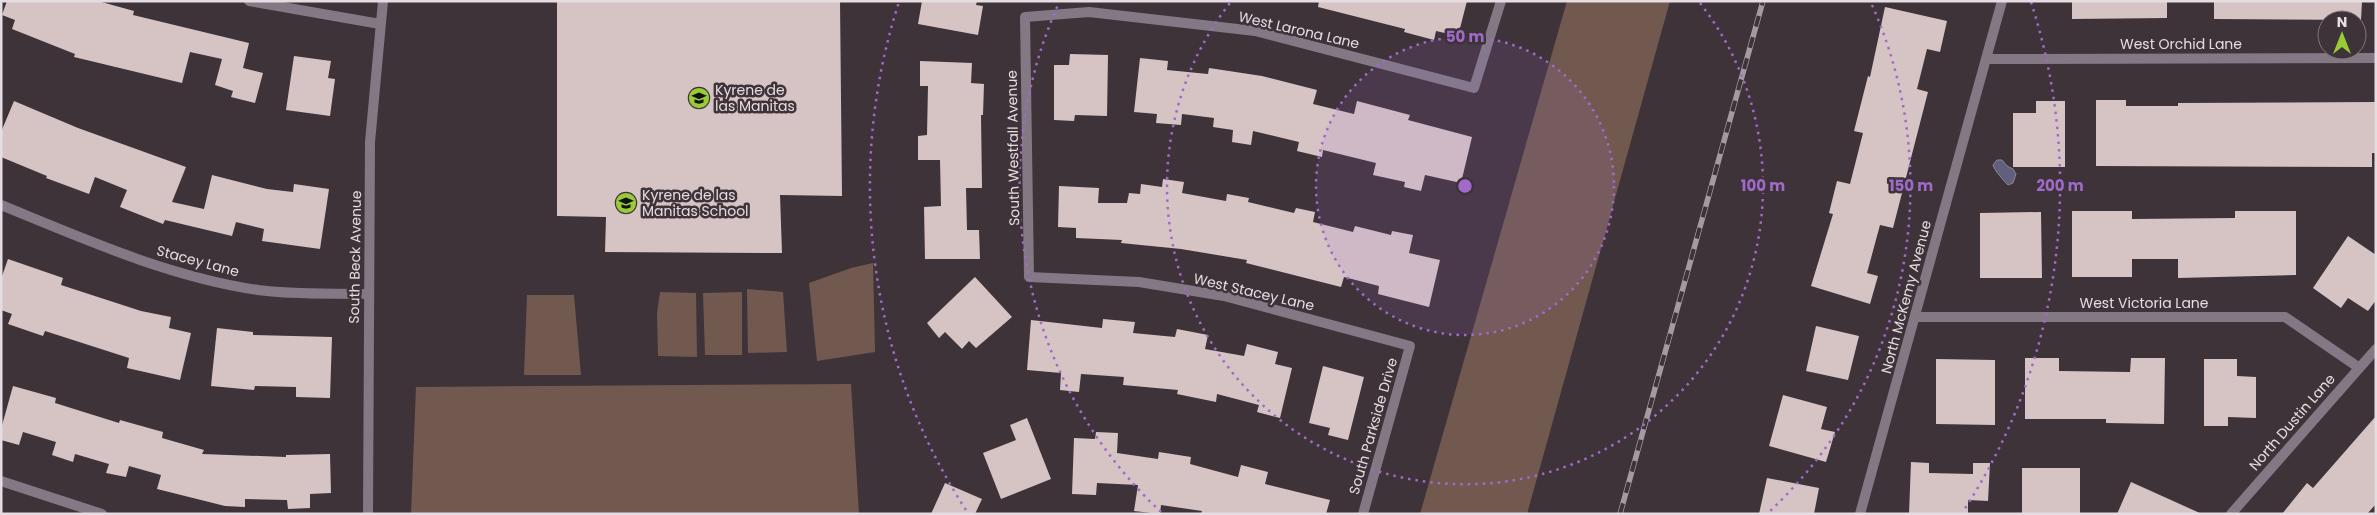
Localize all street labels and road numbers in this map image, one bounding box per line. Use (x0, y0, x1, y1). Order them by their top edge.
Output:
street label: West Larona Lane (1237, 6, 1362, 54)
street label: West Orchid Lane (2120, 34, 2242, 54)
street label: South Westfall Avenue (1002, 70, 1024, 226)
street label: South Beck Avenue (344, 190, 366, 324)
street label: North McKemy Avenue (1876, 218, 1936, 376)
street label: Stacey Lane (154, 240, 242, 282)
street label: West Stacey Lane (1192, 268, 1317, 316)
street label: West Victoria Lane (2080, 293, 2209, 313)
street label: South Parkside Drive (1344, 355, 1402, 497)
street label: North Dustin Lane (2244, 369, 2340, 475)

